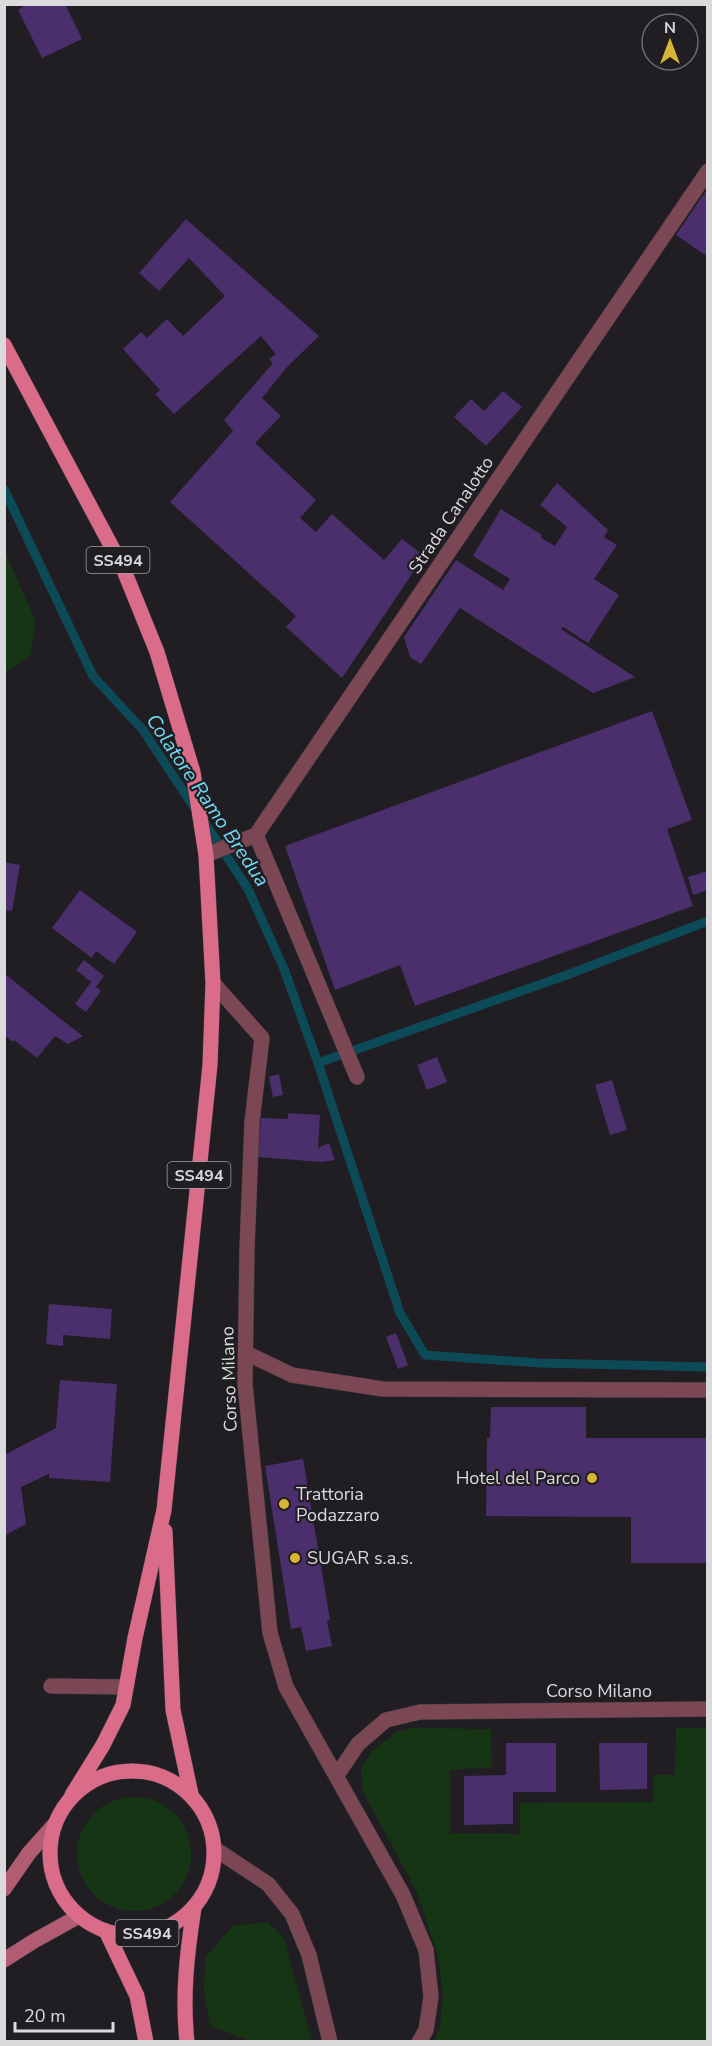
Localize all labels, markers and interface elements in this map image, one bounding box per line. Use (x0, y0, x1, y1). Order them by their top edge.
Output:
north arrow (640, 12, 700, 72)
text: N (664, 17, 676, 39)
street label: Strada Canalotto (403, 452, 499, 578)
road number: SS494 (86, 547, 150, 573)
water label: Colatore Ramo Bredua (140, 708, 276, 892)
road number: SS494 (168, 1162, 230, 1188)
street label: Corso Milano (215, 1326, 243, 1432)
place label: Hotel del Parco (456, 1466, 580, 1490)
marker: Hotel del Parco (585, 1471, 599, 1485)
place label: Trattoria Podazzaro (296, 1482, 380, 1527)
marker: Trattoria Podazzaro (277, 1497, 291, 1511)
place label: SUGAR s.a.s. (307, 1546, 413, 1570)
marker: SUGAR s.a.s. (288, 1551, 302, 1565)
street label: Corso Milano (546, 1679, 652, 1703)
road number: SS494 (116, 1920, 178, 1946)
scale bar (15, 1995, 112, 2033)
text: 20 m (24, 2004, 66, 2028)

